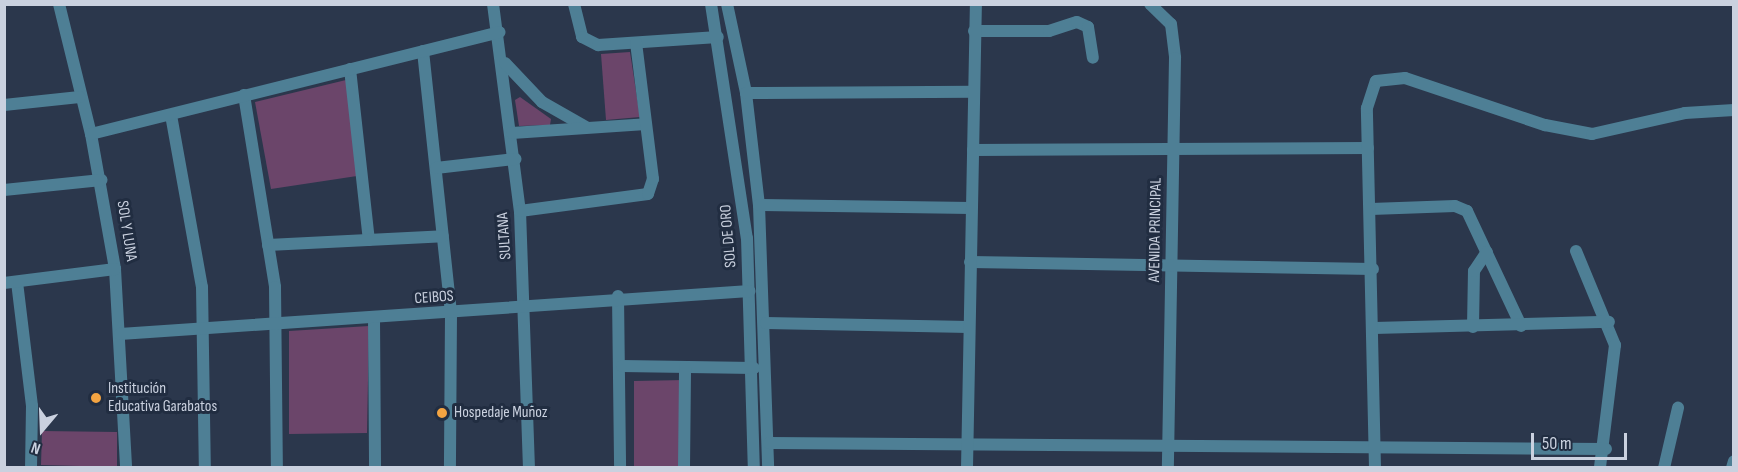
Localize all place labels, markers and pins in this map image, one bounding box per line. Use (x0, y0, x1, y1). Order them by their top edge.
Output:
place label: Institución Educativa Garabatos (108, 379, 217, 417)
marker: Institución Educativa Garabatos (89, 391, 103, 405)
place label: Hospedaje Muñoz (454, 403, 548, 423)
marker: Hospedaje Muñoz (435, 406, 449, 420)

